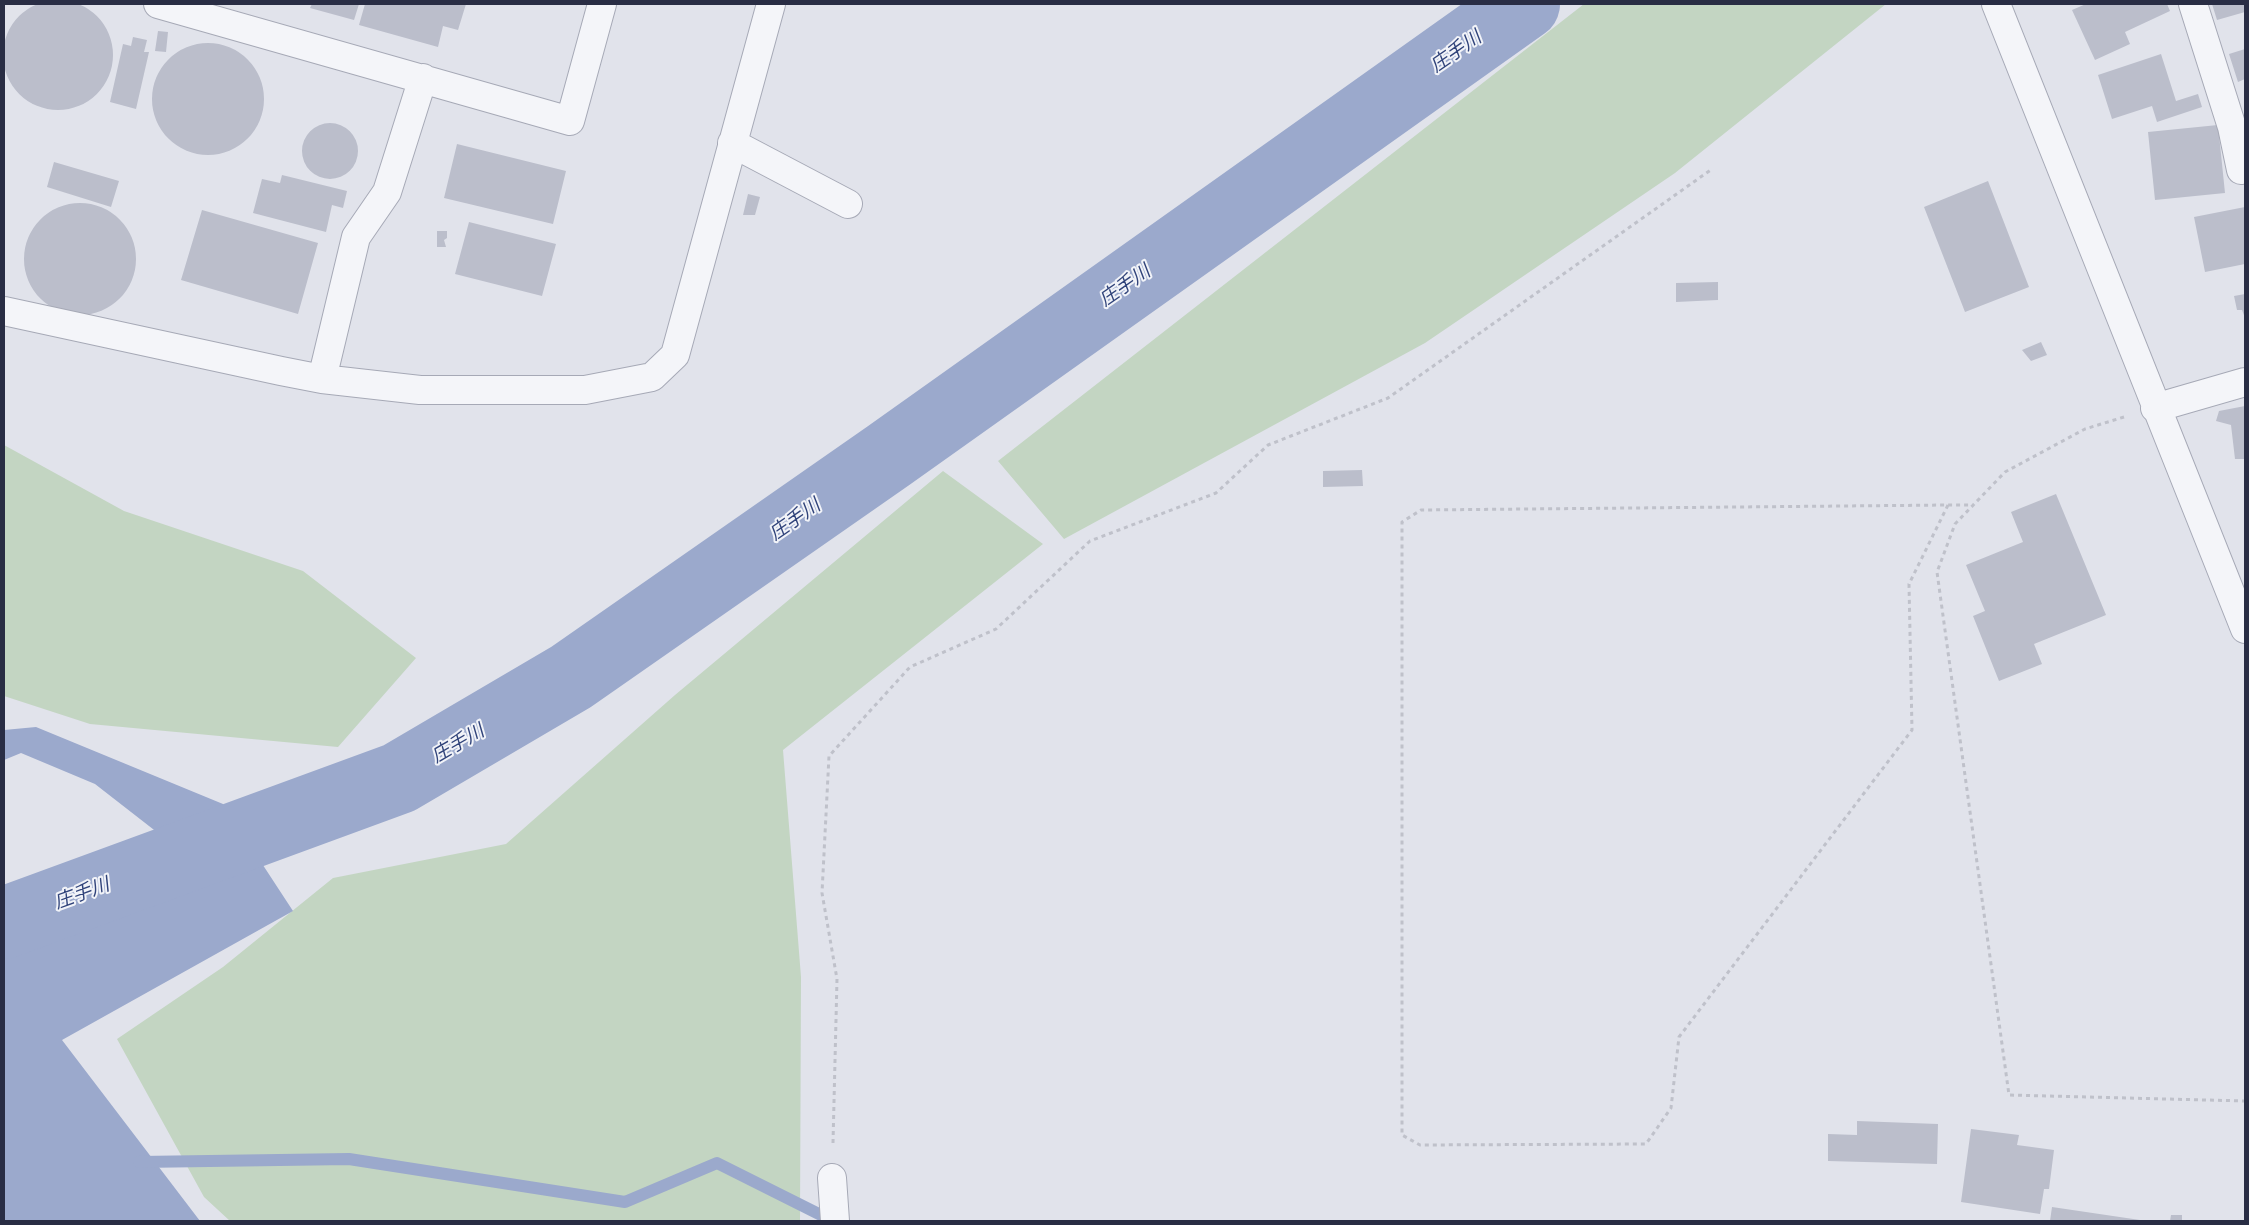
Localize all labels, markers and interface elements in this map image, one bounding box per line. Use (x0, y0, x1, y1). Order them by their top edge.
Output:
water label: 庄手川 (1426, 26, 1486, 78)
water label: 庄手川 (1095, 260, 1155, 312)
water label: 庄手川 (765, 494, 825, 546)
water label: 庄手川 (428, 720, 488, 768)
water label: 庄手川 (51, 874, 113, 914)

